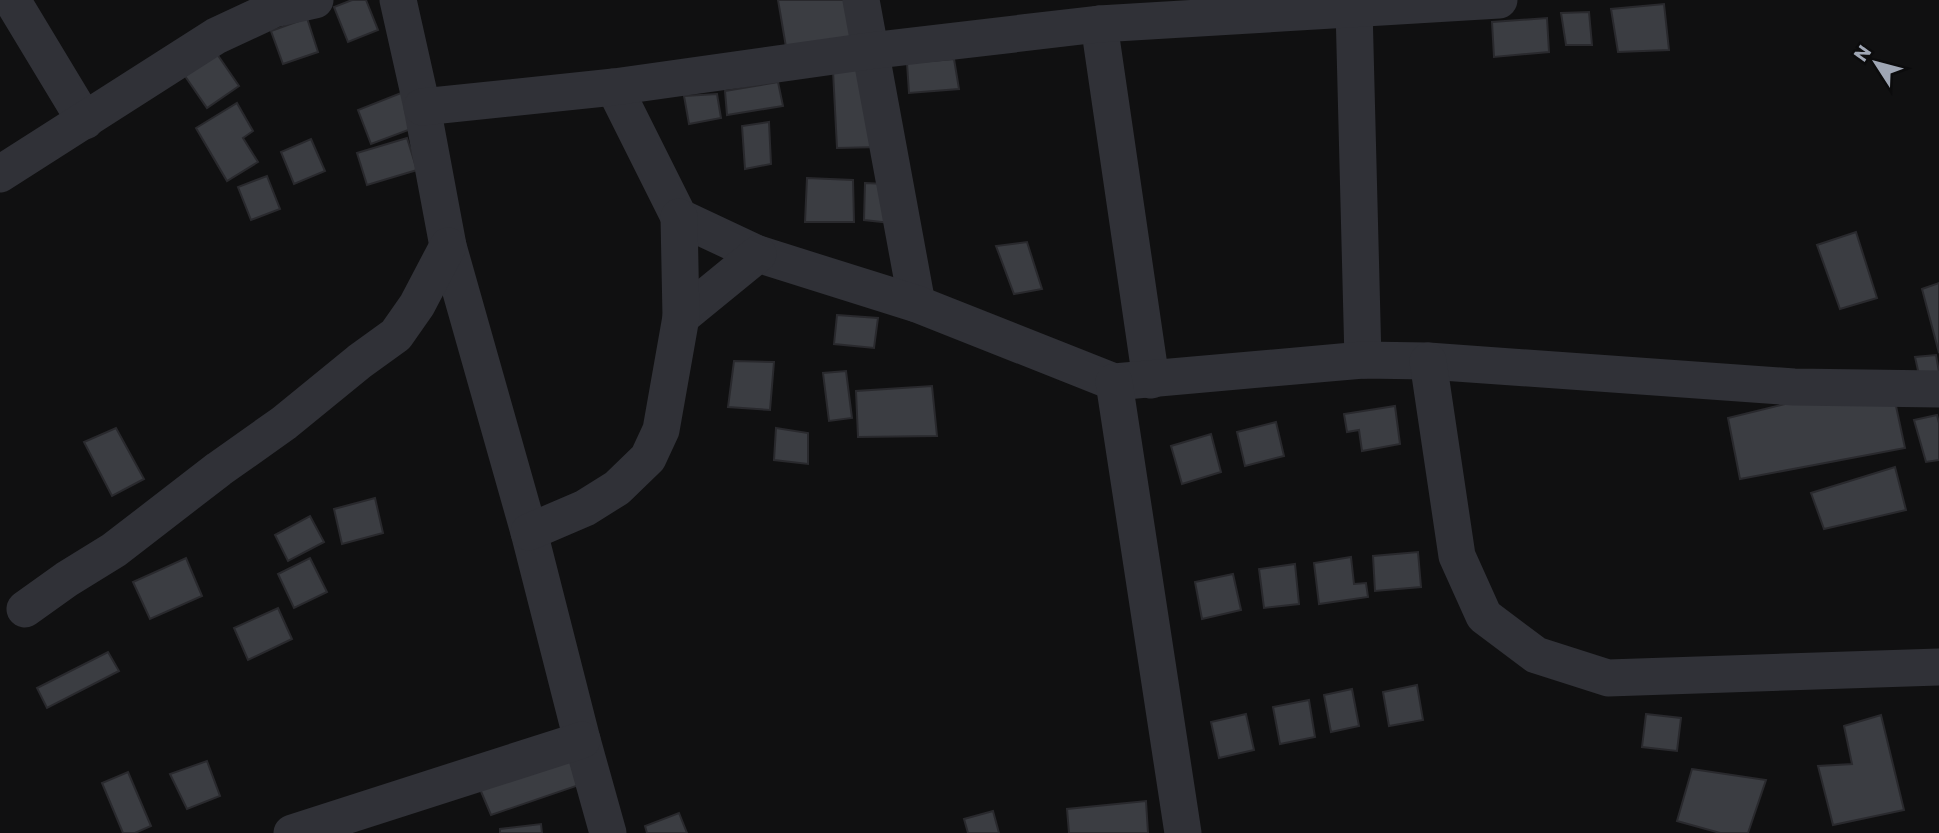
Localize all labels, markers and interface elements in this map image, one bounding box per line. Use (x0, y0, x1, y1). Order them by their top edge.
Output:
north arrow (1841, 28, 1911, 98)
text: N (1848, 40, 1875, 65)

